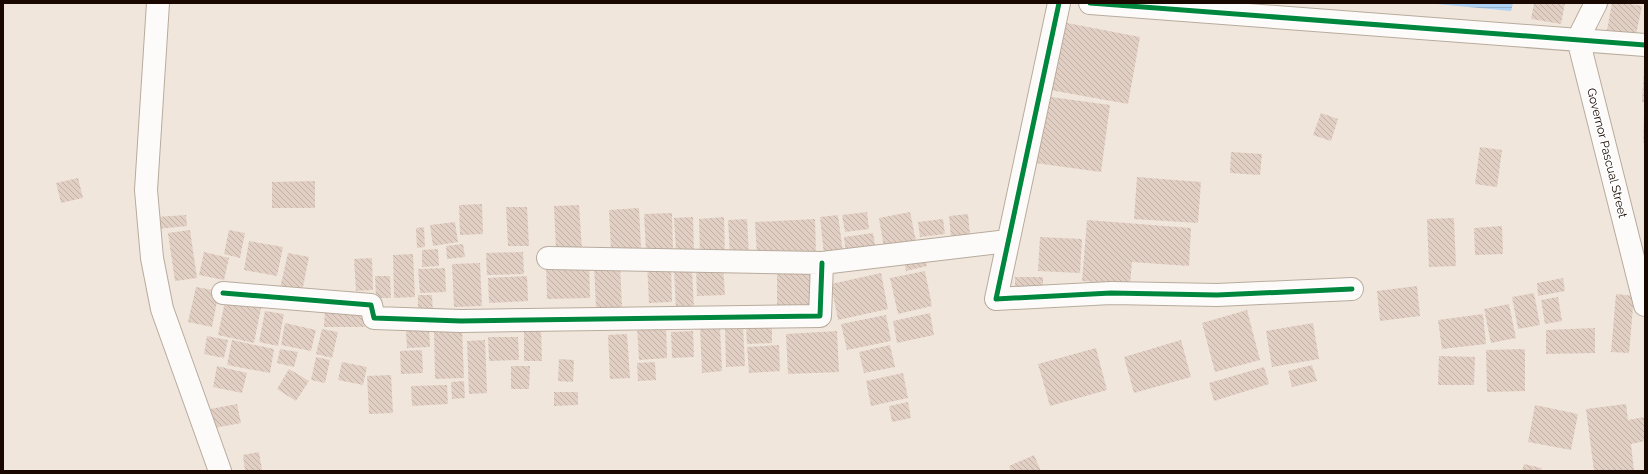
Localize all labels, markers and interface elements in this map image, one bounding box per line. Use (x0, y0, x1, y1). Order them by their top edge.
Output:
street label: Governor Pascual Street (1584, 87, 1630, 219)

